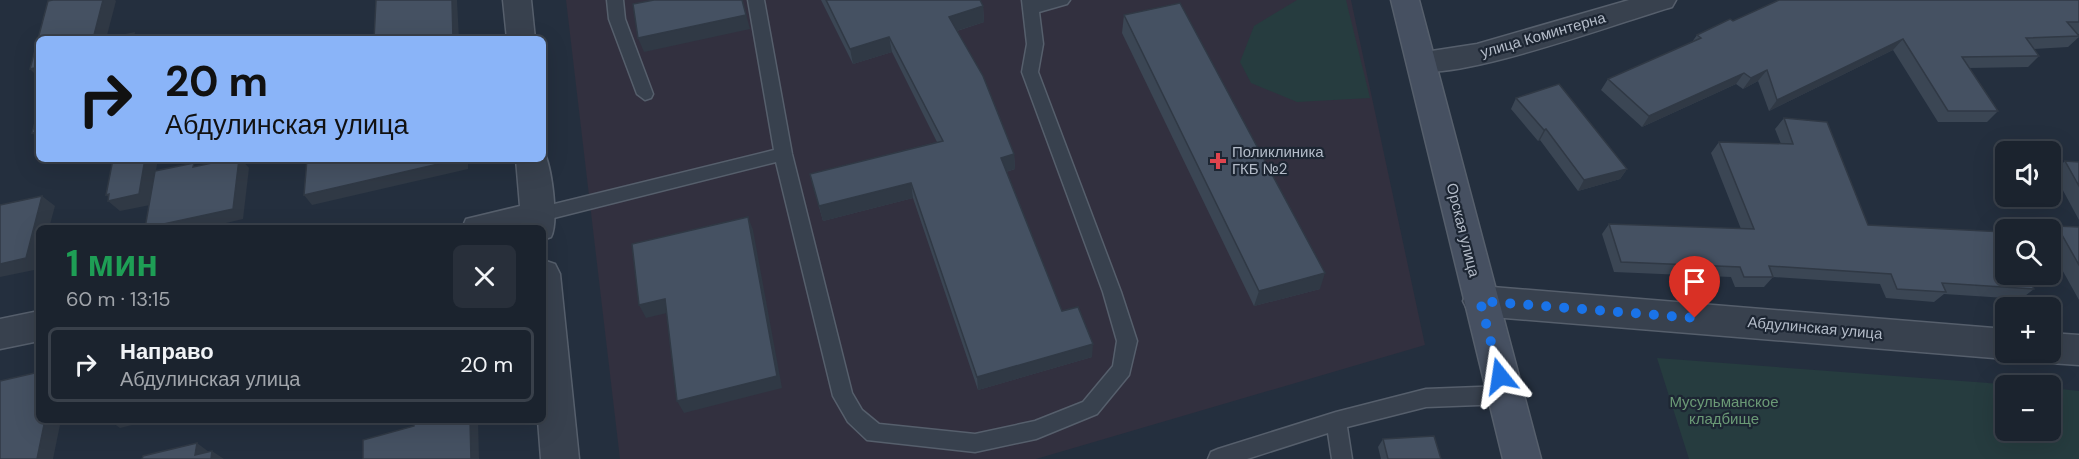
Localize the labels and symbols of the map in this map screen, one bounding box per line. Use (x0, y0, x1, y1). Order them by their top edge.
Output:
street label: улица Коминтерна (1478, 7, 1609, 62)
place label: Поликлиника ГКБ №2 (1232, 142, 1324, 179)
marker: Поликлиника ГКБ №2 (1209, 152, 1227, 170)
street label: Орская улица (1442, 181, 1484, 280)
pin (1669, 256, 1720, 318)
street label: Абдулинская улица (1747, 312, 1884, 344)
position arrow (1468, 344, 1532, 408)
park label: Мусульманское кладбище (1669, 392, 1779, 429)

